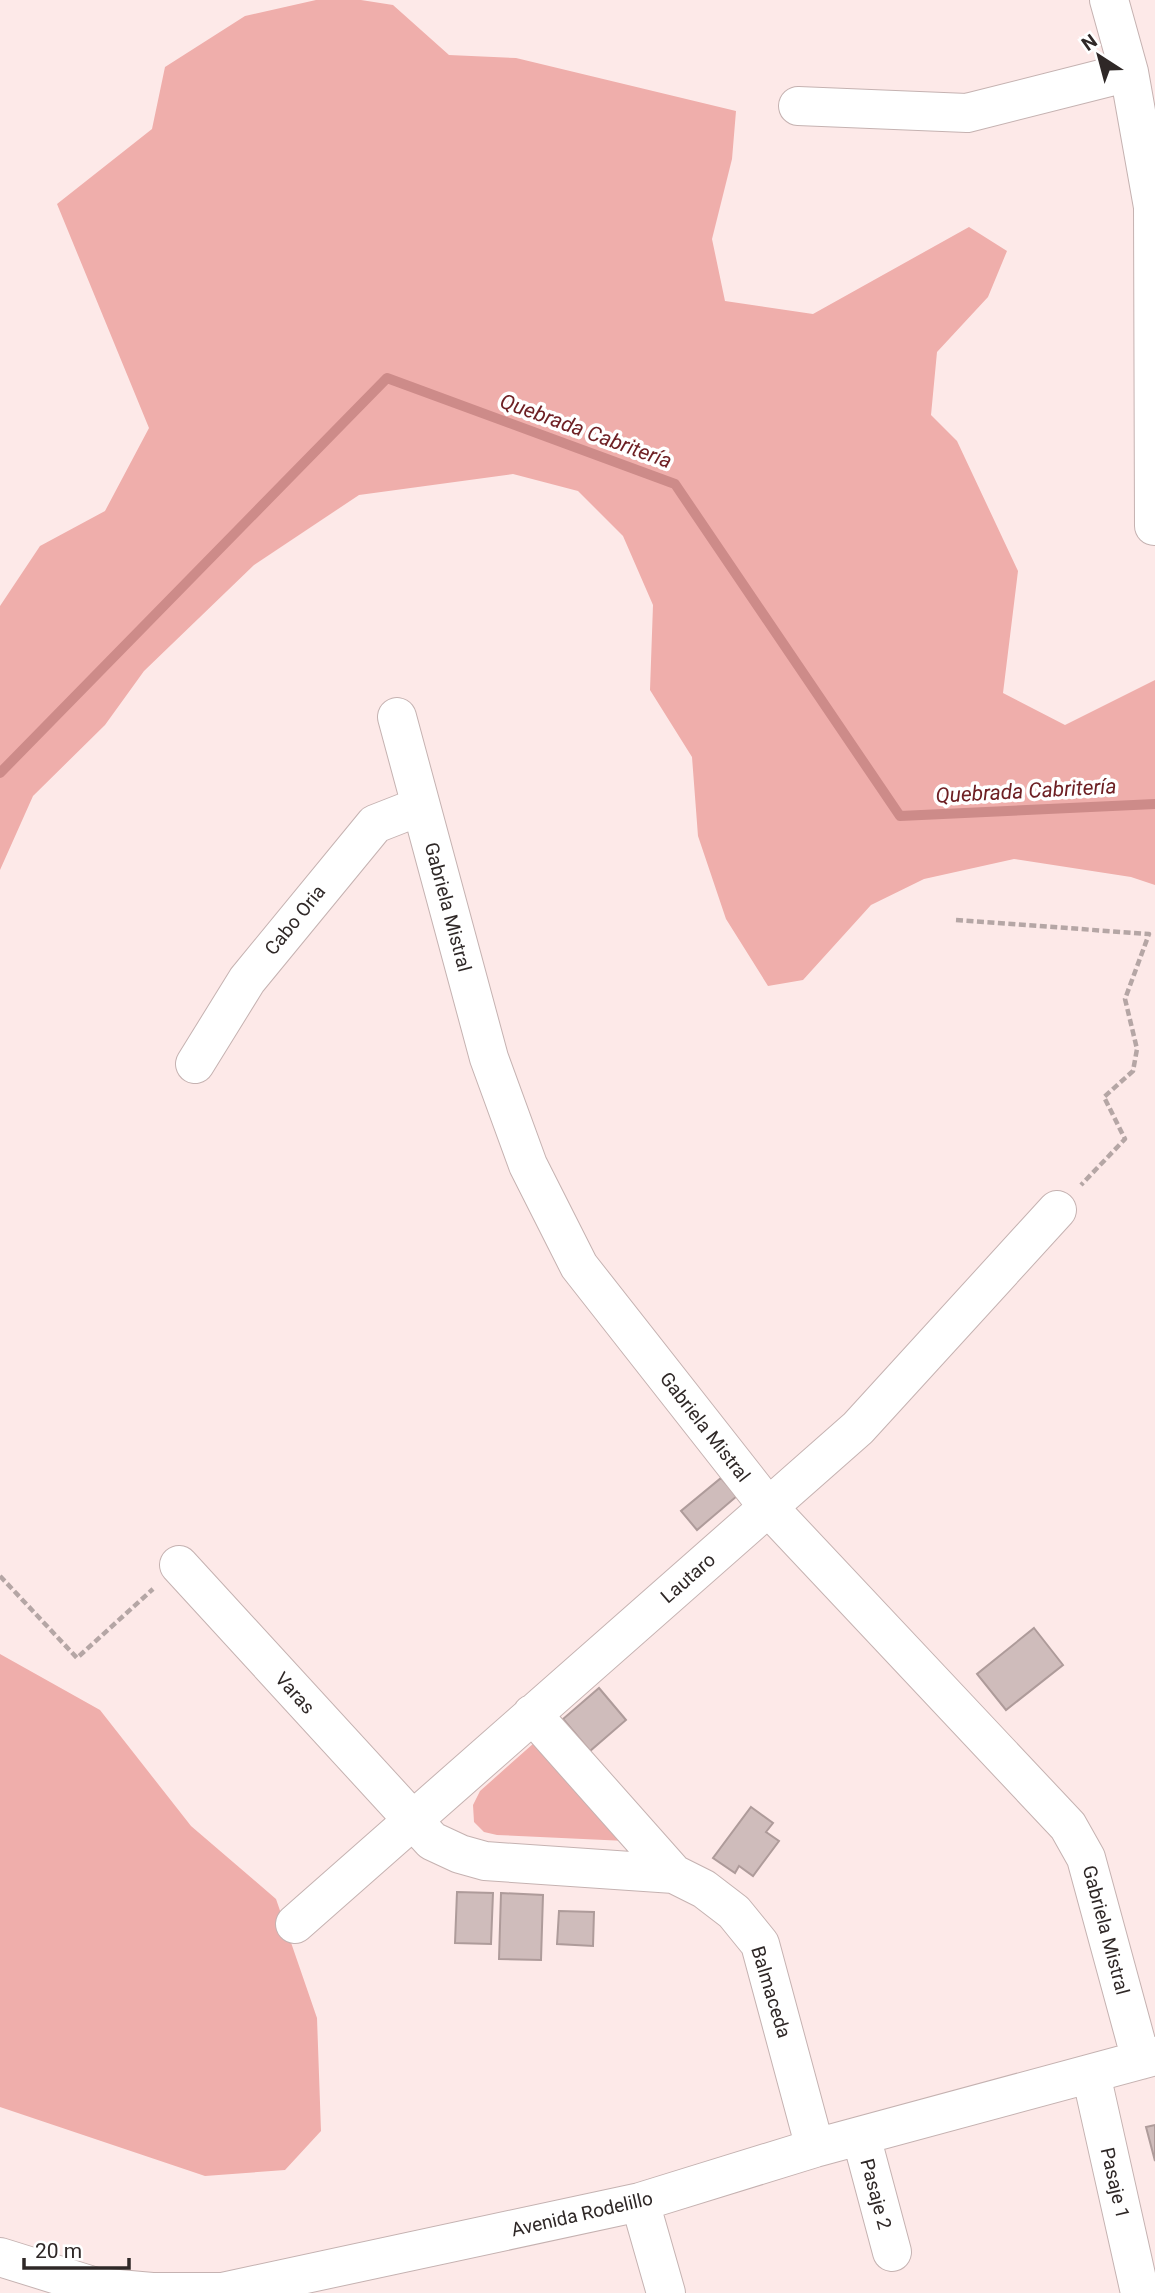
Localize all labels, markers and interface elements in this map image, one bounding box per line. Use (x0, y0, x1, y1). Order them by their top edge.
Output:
north arrow (1064, 21, 1134, 91)
text: N (1077, 29, 1101, 56)
water label: Quebrada Cabritería (497, 389, 675, 473)
water label: Quebrada Cabritería (935, 774, 1117, 808)
street label: Gabriela Mistral (420, 840, 476, 974)
street label: Cabo Oria (260, 880, 330, 960)
street label: Gabriela Mistral (655, 1368, 755, 1486)
street label: Lautaro (656, 1548, 720, 1608)
street label: Varas (270, 1667, 320, 1719)
street label: Gabriela Mistral (1078, 1863, 1134, 1997)
street label: Balmaceda (746, 1943, 796, 2041)
street label: Pasaje 1 (1096, 2145, 1134, 2221)
street label: Pasaje 2 (856, 2156, 896, 2232)
street label: Avenida Rodelillo (509, 2187, 655, 2241)
scale bar (24, 2226, 130, 2270)
text: 20 m (35, 2239, 82, 2263)

